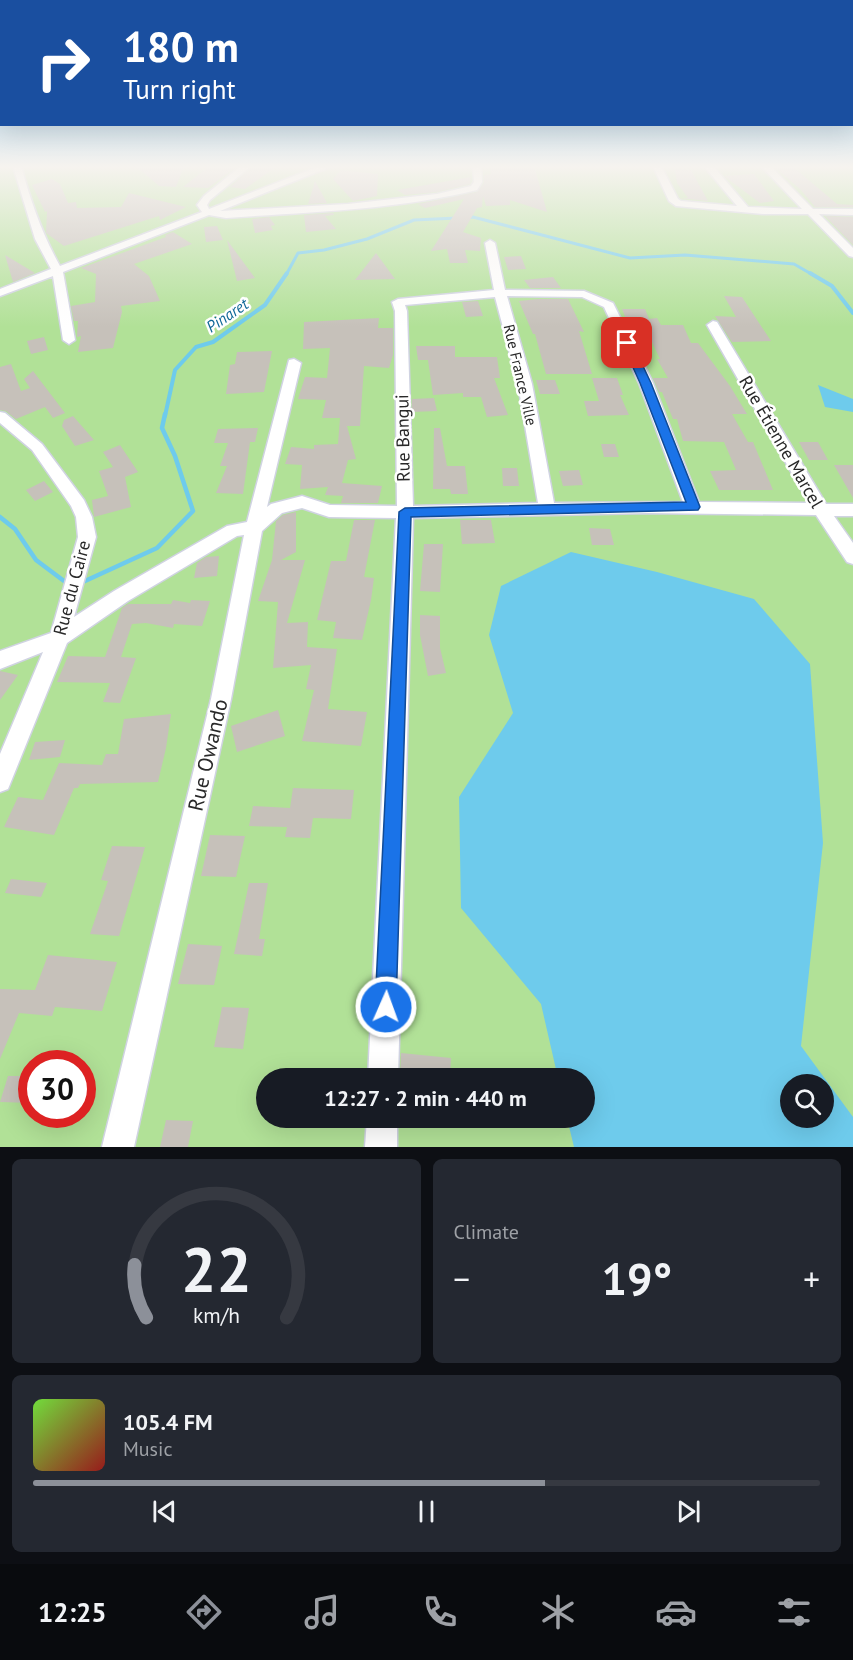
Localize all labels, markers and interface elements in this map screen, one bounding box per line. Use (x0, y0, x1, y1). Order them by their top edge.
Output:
text: 180 m (123, 19, 239, 74)
icon: right (24, 24, 102, 102)
text: Turn right (123, 72, 236, 106)
water label: Pinaret (202, 293, 253, 336)
pin (601, 317, 652, 368)
street label: Rue France Ville (500, 322, 541, 427)
icon: arrive (610, 326, 643, 359)
street label: Rue Étienne Marcel (734, 372, 829, 513)
street label: Rue Bangui (390, 394, 415, 482)
street label: Rue du Caire (48, 538, 95, 638)
street label: Rue Owando (182, 696, 234, 814)
position arrow (354, 975, 418, 1039)
speed limit sign: 30 (18, 1050, 96, 1128)
map controls (780, 1074, 834, 1128)
button: search (780, 1074, 834, 1128)
text: 12:27 · 2 min · 440 m (324, 1084, 527, 1112)
text: Climate (454, 1219, 519, 1245)
text: 22 (181, 1228, 252, 1309)
text: 19° (601, 1249, 672, 1307)
text: − (454, 1257, 470, 1300)
text: + (803, 1257, 820, 1300)
text: km/h (193, 1301, 240, 1329)
text: 105.4 FM (123, 1408, 213, 1436)
text: Music (123, 1436, 172, 1462)
icon: previous (148, 1495, 181, 1528)
icon: pause (410, 1495, 443, 1528)
icon: next (672, 1495, 705, 1528)
icon: directions (183, 1591, 225, 1633)
icon: music (301, 1591, 343, 1633)
icon: phone (419, 1591, 461, 1633)
icon: climate (537, 1591, 579, 1633)
icon: car (655, 1591, 697, 1633)
icon: filters (773, 1591, 815, 1633)
text: 12:25 (38, 1595, 107, 1629)

